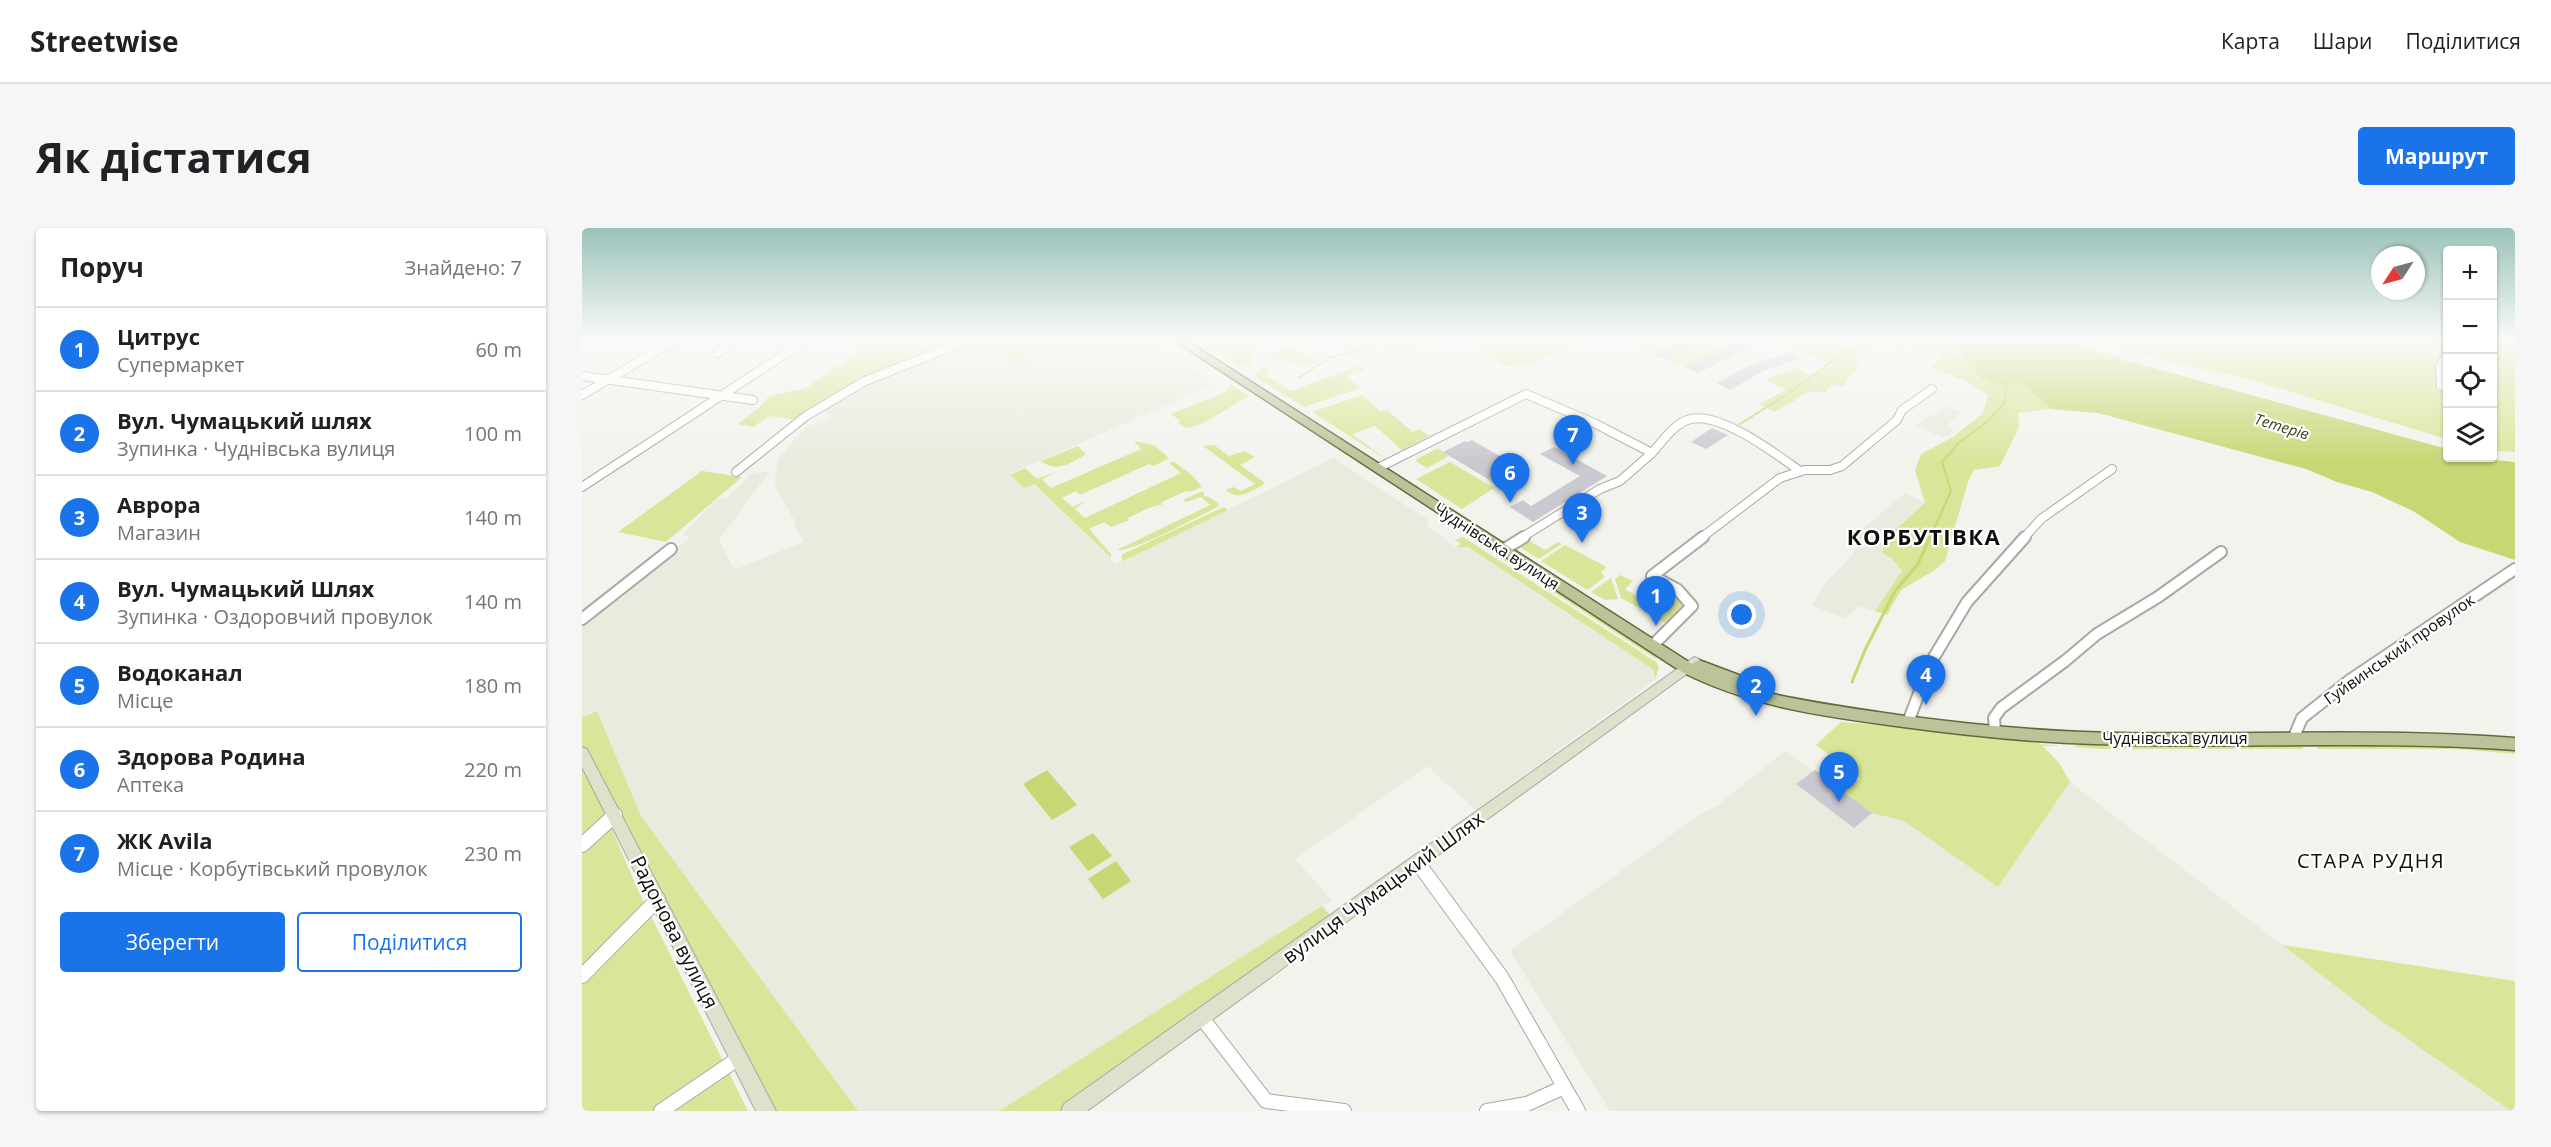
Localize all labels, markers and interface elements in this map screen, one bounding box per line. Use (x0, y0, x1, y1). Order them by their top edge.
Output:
text: Streetwise (30, 22, 179, 60)
text: Карта (2221, 27, 2280, 55)
text: Шари (2313, 27, 2372, 55)
text: Поділитися (2405, 27, 2521, 55)
button: Маршрут (2358, 127, 2515, 185)
text: Як дістатися (36, 128, 312, 185)
north arrow (2371, 246, 2425, 300)
map controls (2443, 246, 2497, 462)
button: + (2443, 246, 2497, 300)
text: Поруч (60, 249, 144, 285)
text: Знайдено: 7 (405, 254, 522, 281)
button: − (2443, 300, 2497, 354)
text: Цитрус (117, 321, 200, 351)
text: 1 (74, 336, 85, 363)
text: 60 m (475, 336, 522, 363)
text: Супермаркет (117, 351, 244, 378)
button: locate (2443, 354, 2497, 408)
text: Вул. Чумацький шлях (117, 405, 372, 435)
water label: Тетерів (2252, 408, 2312, 444)
button: layers (2443, 408, 2497, 462)
pin: 7 (1554, 416, 1592, 465)
text: 2 (74, 420, 85, 447)
text: 100 m (464, 420, 522, 447)
text: Зупинка · Чуднівська вулиця (117, 435, 395, 462)
pin: 6 (1490, 454, 1530, 503)
text: Аврора (117, 489, 201, 519)
pin: 3 (1562, 494, 1602, 543)
street label: Чуднівська вулиця (1430, 497, 1564, 595)
text: 3 (74, 504, 85, 531)
text: 140 m (464, 504, 522, 531)
text: Магазин (117, 519, 201, 546)
district label: КОРБУТІВКА (1847, 521, 2001, 551)
text: Вул. Чумацький Шлях (117, 573, 374, 603)
pin: 1 (1636, 576, 1676, 626)
text: 4 (74, 588, 85, 615)
text: 140 m (464, 588, 522, 615)
street label: Гуйвинський провулок (2319, 588, 2479, 709)
your location (1727, 600, 1756, 629)
text: Зупинка · Оздоровчий провулок (117, 603, 433, 630)
pin: 4 (1906, 656, 1946, 705)
text: Водоканал (117, 657, 243, 687)
pin: 2 (1736, 666, 1776, 716)
text: 5 (74, 672, 85, 699)
text: 180 m (464, 672, 522, 699)
text: Місце (117, 687, 173, 714)
street label: Чуднівська вулиця (2102, 727, 2248, 749)
text: Здорова Родина (117, 741, 306, 771)
pin: 5 (1820, 752, 1858, 802)
text: 6 (74, 756, 85, 783)
text: 220 m (464, 756, 522, 783)
text: Аптека (117, 771, 184, 798)
street label: вулиця Чумацький Шлях (1277, 804, 1490, 969)
text: ЖК Avila (117, 825, 213, 855)
text: 7 (74, 840, 85, 867)
text: 230 m (464, 840, 522, 867)
district label: СТАРА РУДНЯ (2297, 847, 2445, 874)
street label: Радонова вулиця (625, 851, 725, 1013)
text: Місце · Корбутівський провулок (117, 855, 428, 882)
button: Зберегти (60, 912, 285, 972)
button: Поділитися (297, 912, 522, 972)

